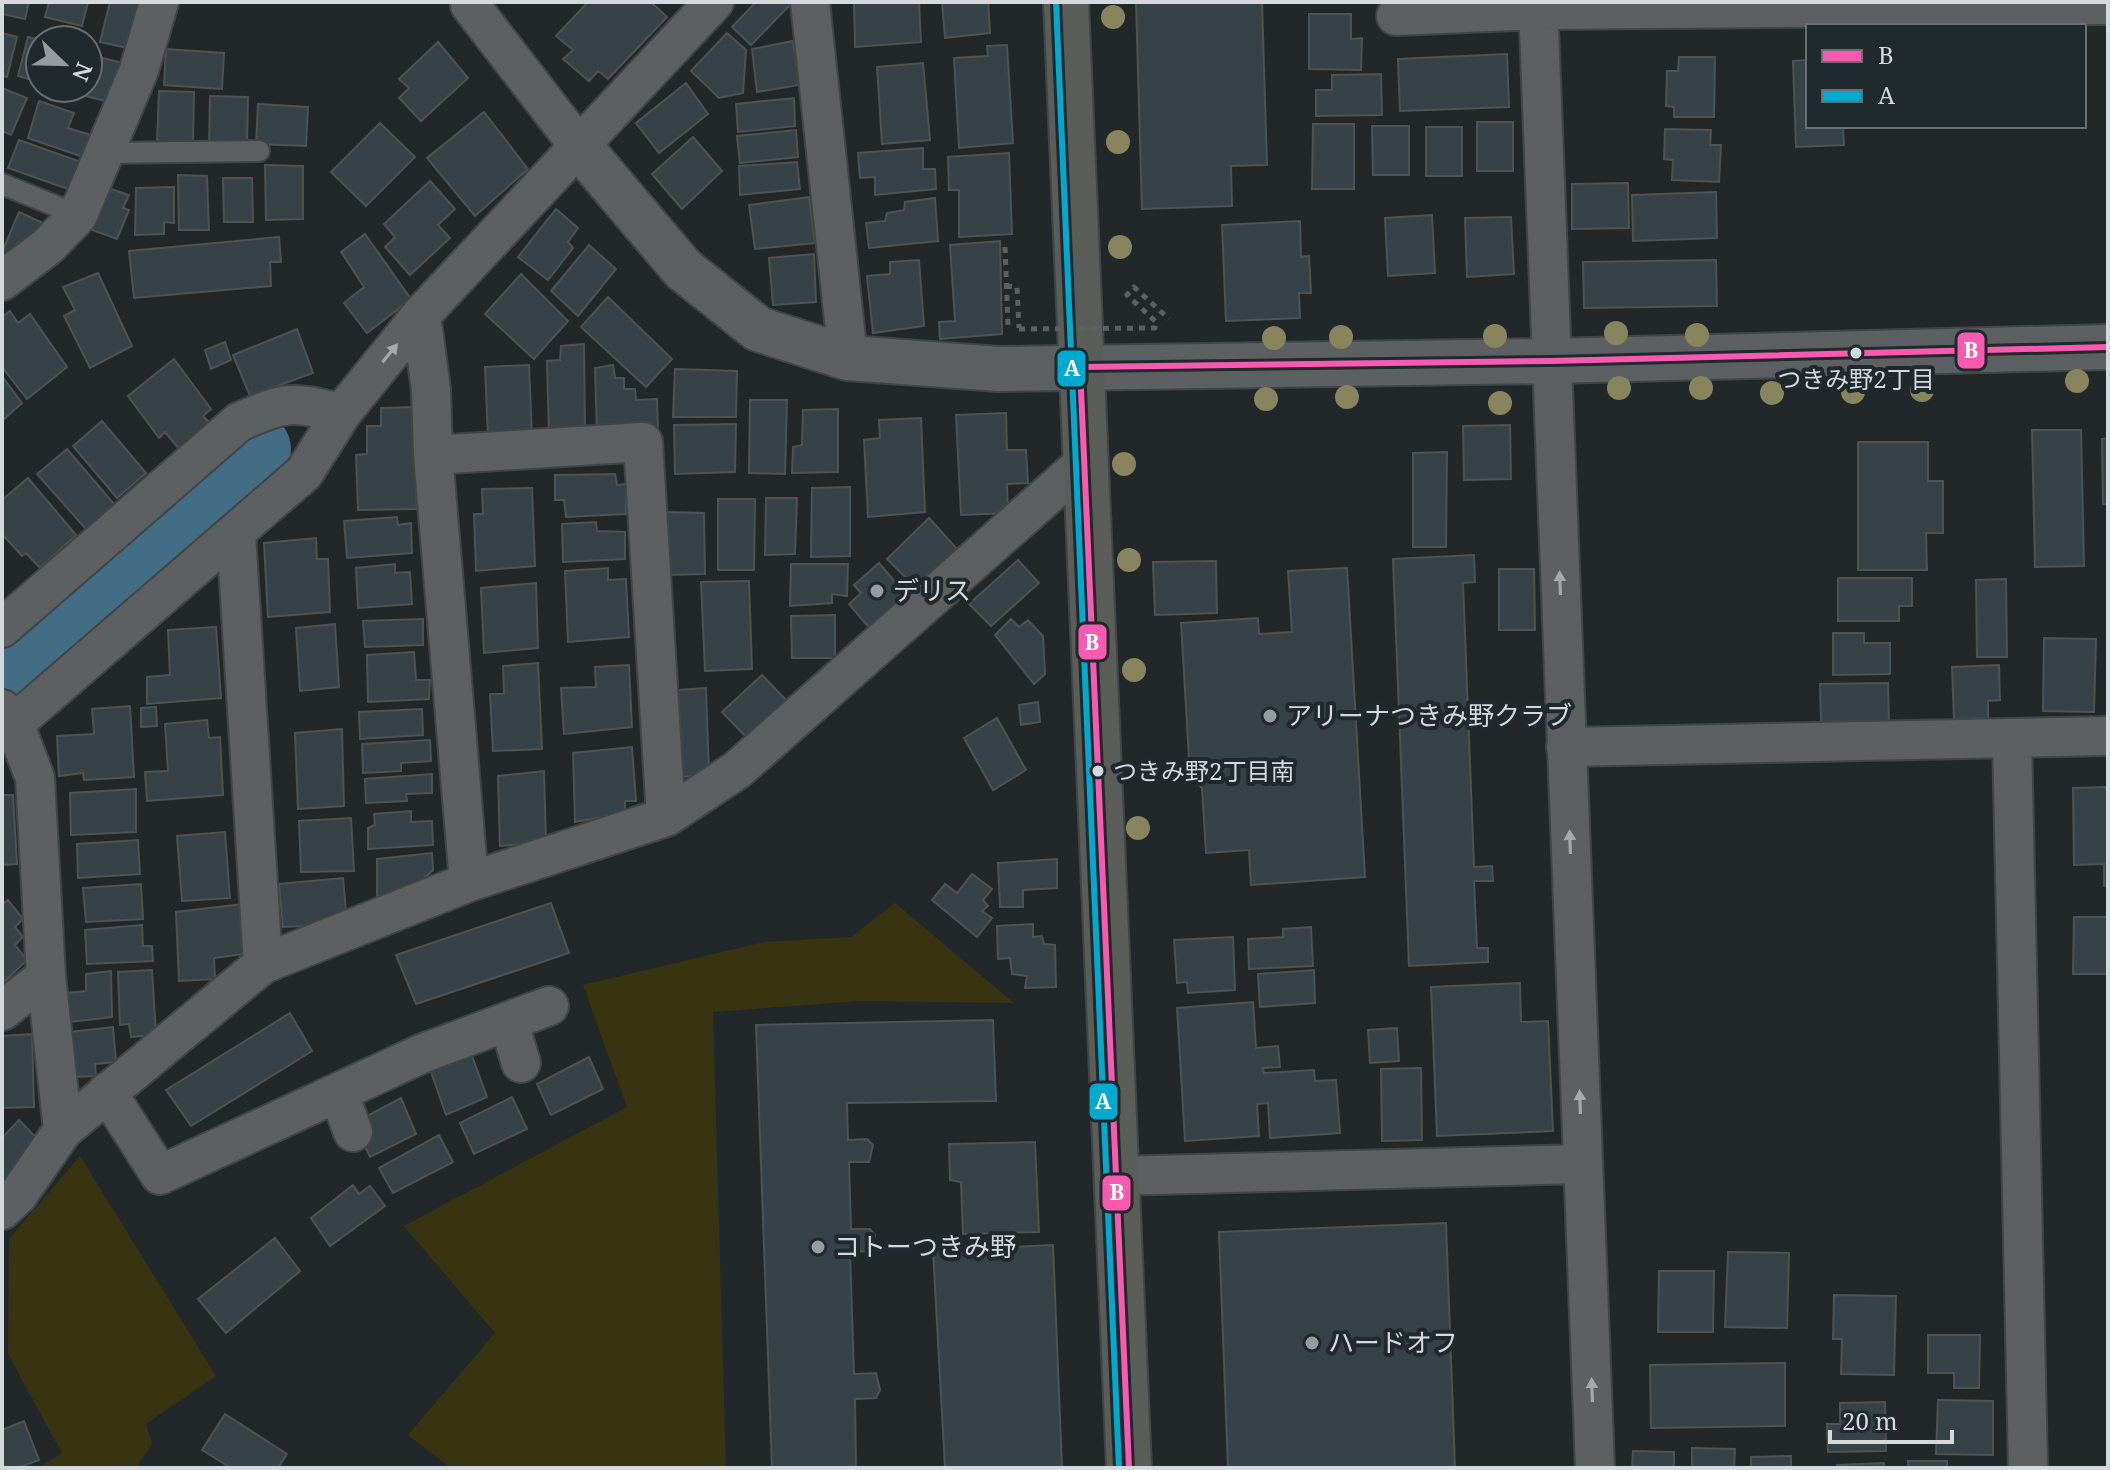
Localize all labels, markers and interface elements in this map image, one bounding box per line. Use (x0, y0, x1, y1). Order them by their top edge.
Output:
north arrow (24, 24, 104, 104)
legend (1806, 24, 2086, 128)
text: B (1878, 38, 1894, 71)
text: N (66, 58, 101, 86)
text: A (1878, 78, 1895, 111)
line badge: B (1956, 331, 1986, 370)
text: B (1964, 334, 1978, 364)
one-way arrow (381, 343, 398, 363)
marker: つきみ野2丁目 (1848, 345, 1864, 361)
line badge: A (1056, 349, 1087, 388)
text: A (1064, 352, 1081, 382)
place label: つきみ野2丁目 (1777, 362, 1935, 395)
one-way arrow (1553, 570, 1566, 595)
place label: デリス (893, 572, 971, 608)
marker: デリス (868, 582, 886, 600)
line badge: B (1077, 623, 1108, 661)
text: B (1085, 626, 1099, 656)
place label: アリーナつきみ野クラブ (1286, 697, 1572, 733)
marker: アリーナつきみ野クラブ (1261, 707, 1279, 725)
place label: つきみ野2丁目南 (1113, 754, 1294, 787)
marker: つきみ野2丁目南 (1090, 763, 1106, 779)
one-way arrow (1563, 830, 1576, 855)
line badge: A (1088, 1082, 1119, 1121)
text: A (1095, 1085, 1112, 1115)
one-way arrow (1574, 1089, 1587, 1114)
line badge: B (1101, 1174, 1132, 1212)
text: B (1110, 1176, 1124, 1206)
place label: コトーつきみ野 (834, 1228, 1016, 1264)
marker: コトーつきみ野 (809, 1238, 827, 1256)
place label: ハードオフ (1328, 1324, 1458, 1360)
marker: ハードオフ (1303, 1334, 1321, 1352)
one-way arrow (1585, 1377, 1598, 1402)
scale bar (1830, 1394, 1952, 1444)
text: 20 m (1842, 1404, 1898, 1437)

